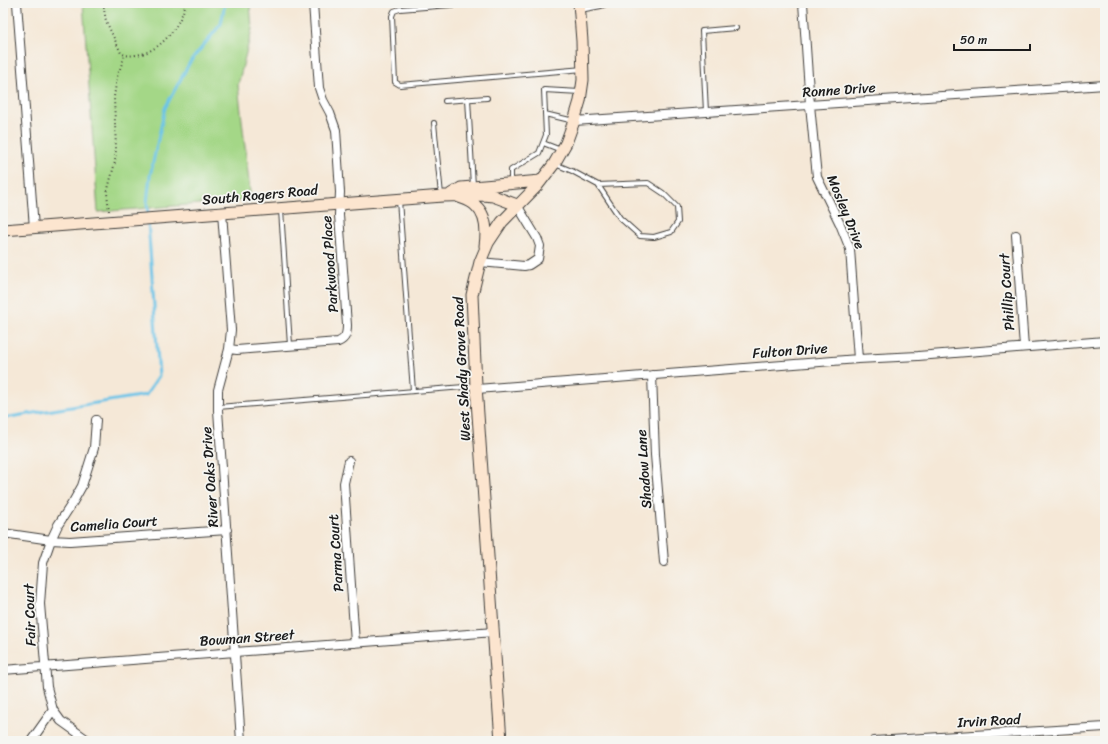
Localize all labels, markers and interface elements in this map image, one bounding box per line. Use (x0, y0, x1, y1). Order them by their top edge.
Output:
scale bar (954, 26, 1030, 52)
text: 50 m (960, 29, 987, 51)
street label: Ronne Drive (802, 75, 876, 105)
street label: Mosley Drive (820, 171, 872, 253)
street label: South Rogers Road (201, 177, 320, 213)
street label: Parkwood Place (314, 215, 346, 313)
street label: Phillip Court (992, 251, 1022, 331)
street label: West Shady Grove Road (446, 295, 478, 442)
street label: Fulton Drive (752, 336, 828, 366)
street label: River Oaks Drive (194, 426, 226, 528)
street label: Shadow Lane (629, 429, 659, 509)
street label: Camelia Court (70, 508, 158, 540)
street label: Parma Court (321, 513, 351, 593)
street label: Fair Court (16, 582, 44, 647)
street label: Bowman Street (199, 622, 297, 654)
street label: Irvin Road (956, 707, 1023, 735)

